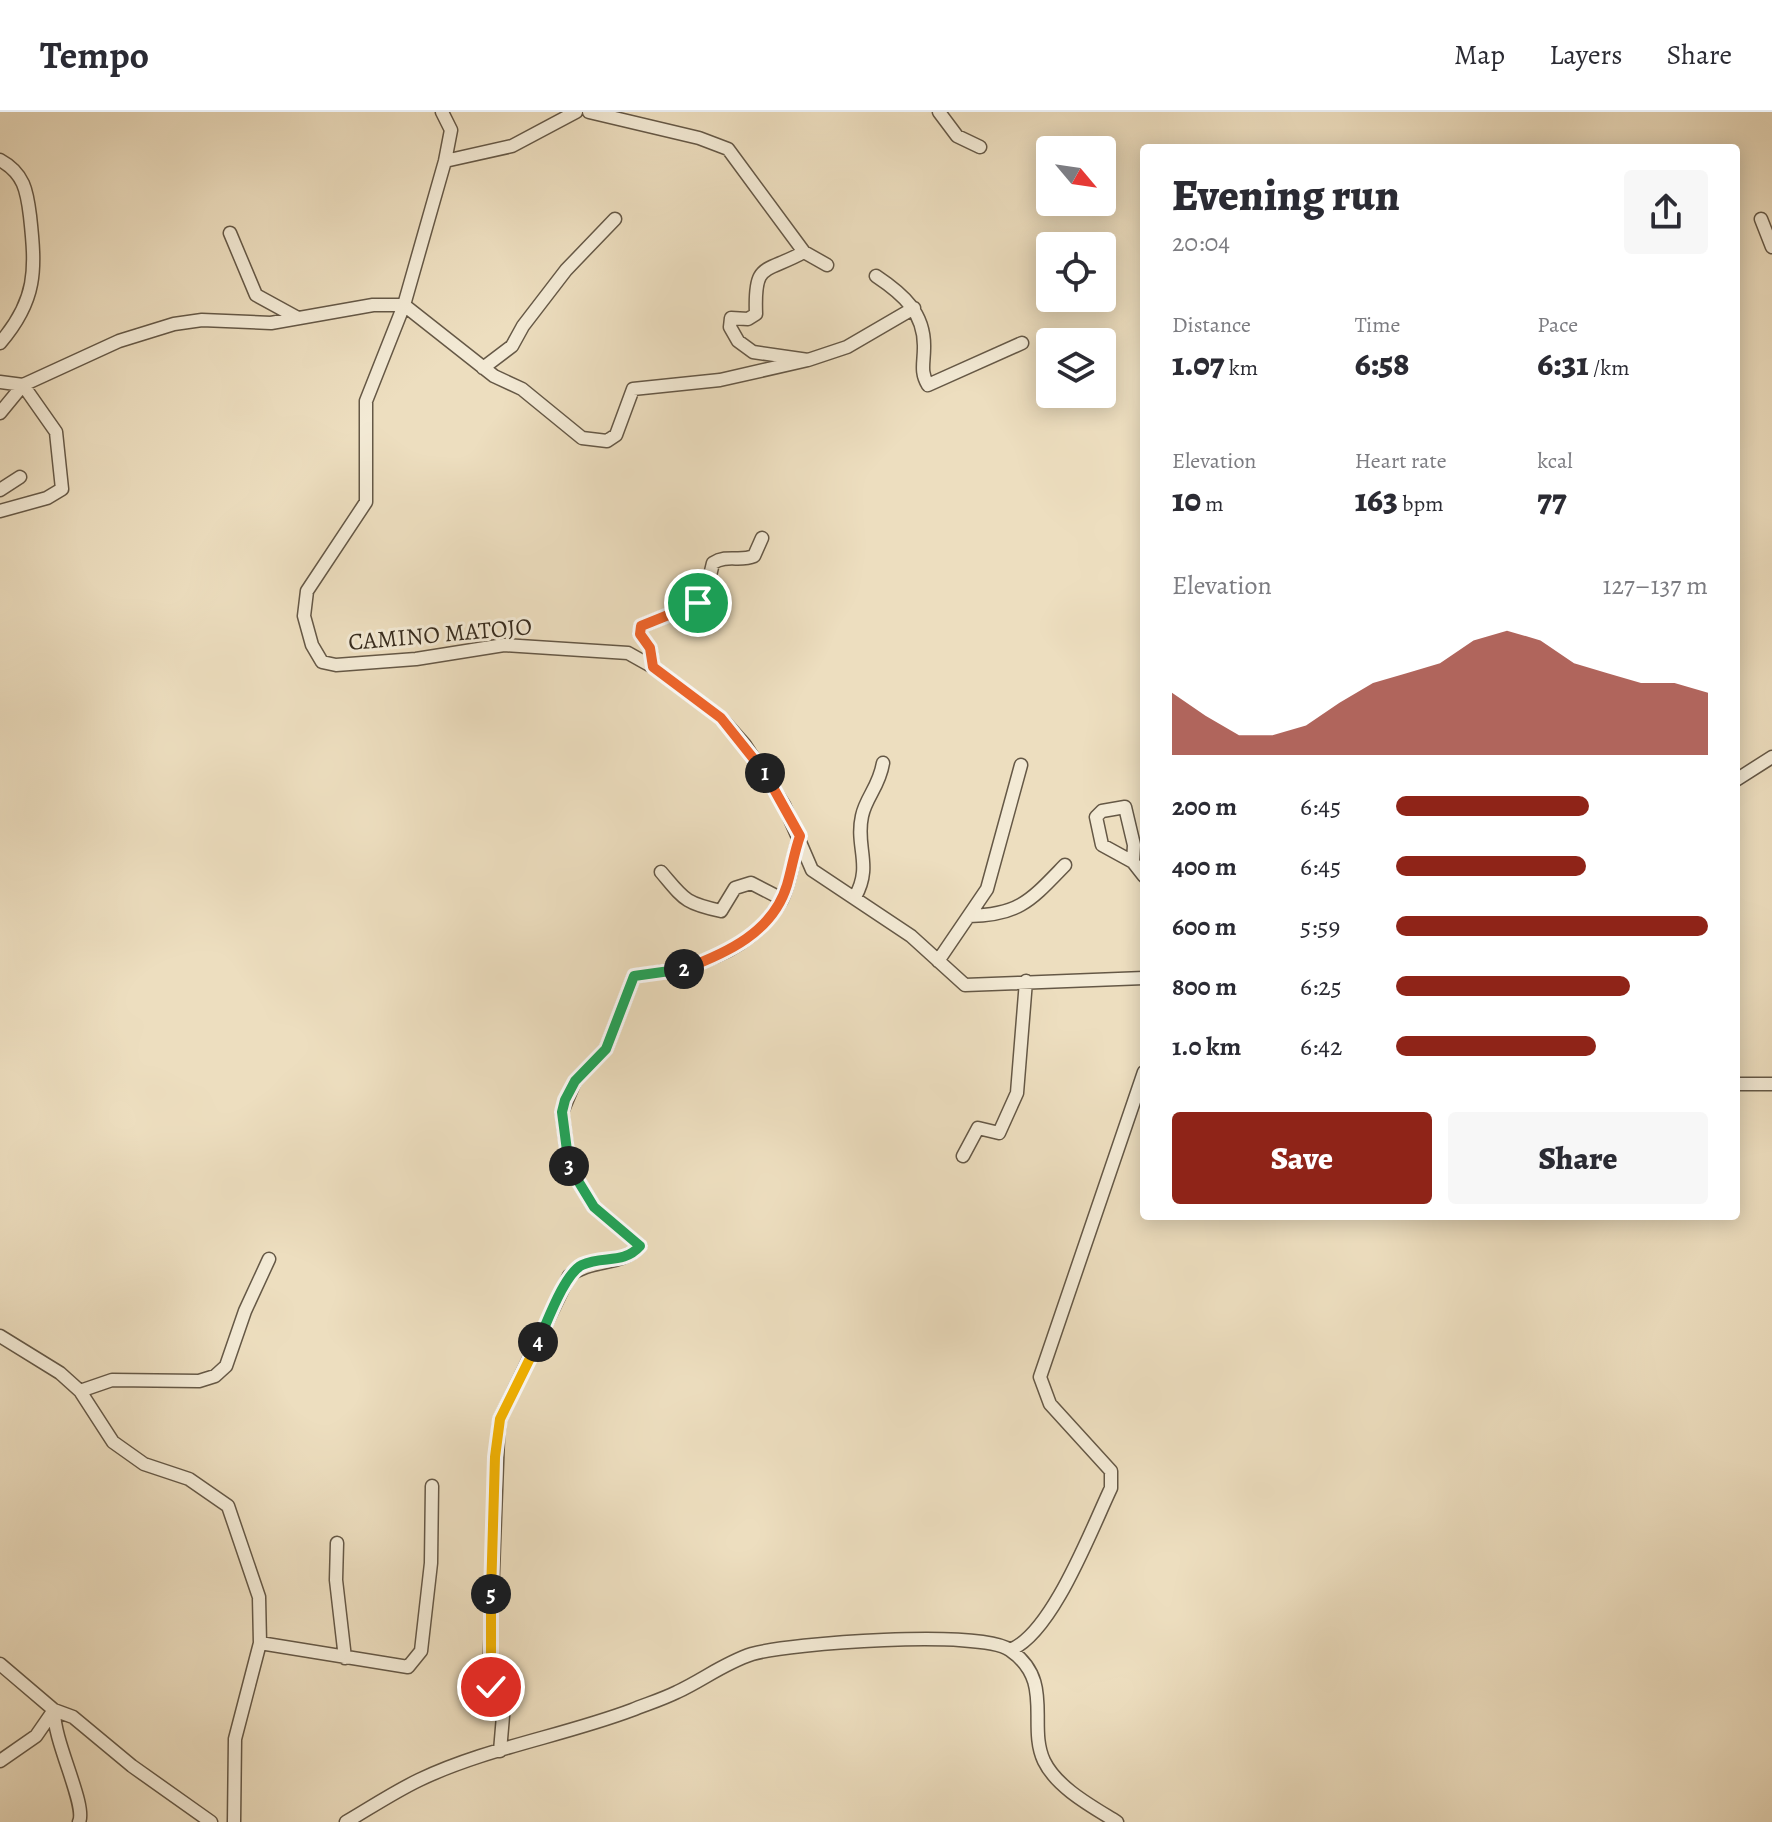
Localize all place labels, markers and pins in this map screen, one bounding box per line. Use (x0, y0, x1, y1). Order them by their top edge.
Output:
pin (664, 569, 732, 637)
pin: 1 (745, 753, 785, 793)
pin: 2 (664, 949, 704, 989)
pin: 3 (549, 1146, 589, 1186)
pin: 4 (518, 1322, 558, 1362)
pin: 5 (471, 1574, 511, 1614)
pin (457, 1653, 525, 1721)

